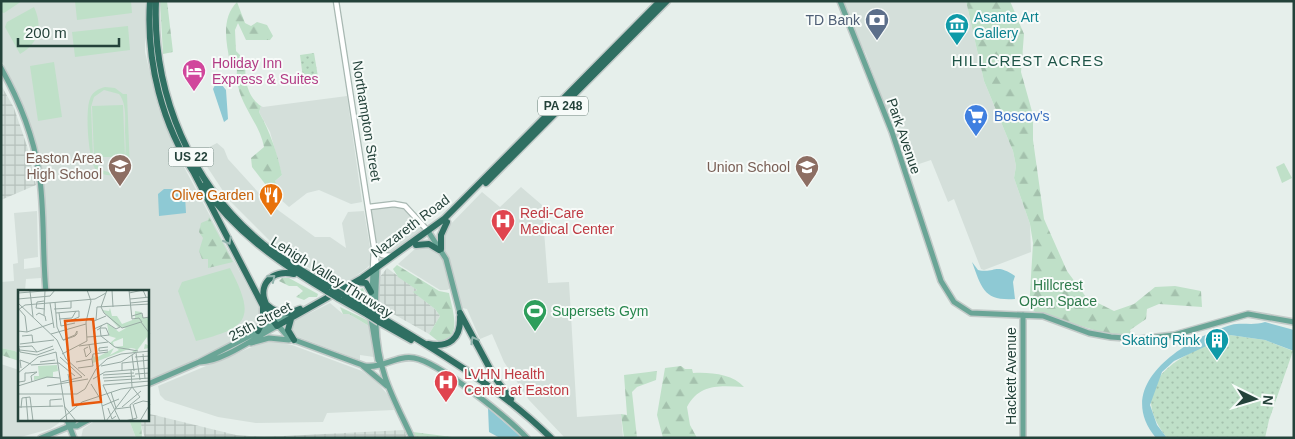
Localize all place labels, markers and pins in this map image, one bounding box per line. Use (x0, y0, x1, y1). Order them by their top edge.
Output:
bank icon: TD Bank (864, 7, 890, 41)
place label: Asante Art Gallery (974, 9, 1039, 41)
place label: TD Bank (806, 12, 861, 28)
museum icon: Asante Art Gallery (944, 12, 970, 46)
place label: Holiday Inn Express & Suites (212, 55, 319, 87)
hotel icon: Holiday Inn Express & Suites (181, 58, 207, 92)
supermarket icon: Boscov's (963, 103, 989, 137)
place label: Boscov's (994, 108, 1050, 124)
place label: Easton Area High School (26, 150, 102, 182)
school or university icon: Easton Area High School (107, 153, 133, 187)
school or university icon: Union School (794, 154, 820, 188)
place label: Union School (707, 159, 790, 175)
restaurant icon: Olive Garden (258, 182, 284, 216)
place label: Olive Garden (172, 187, 254, 203)
place label: Redi-Care Medical Center (520, 205, 614, 237)
hospital icon: Redi-Care Medical Center (490, 208, 516, 242)
sports icon: Supersets Gym (522, 298, 548, 332)
place label: Supersets Gym (552, 303, 648, 319)
building icon: Skating Rink (1204, 327, 1230, 361)
place label: Skating Rink (1121, 332, 1201, 348)
place label: LVHN Health Center at Easton (464, 366, 569, 398)
hospital icon: LVHN Health Center at Easton (433, 369, 459, 403)

